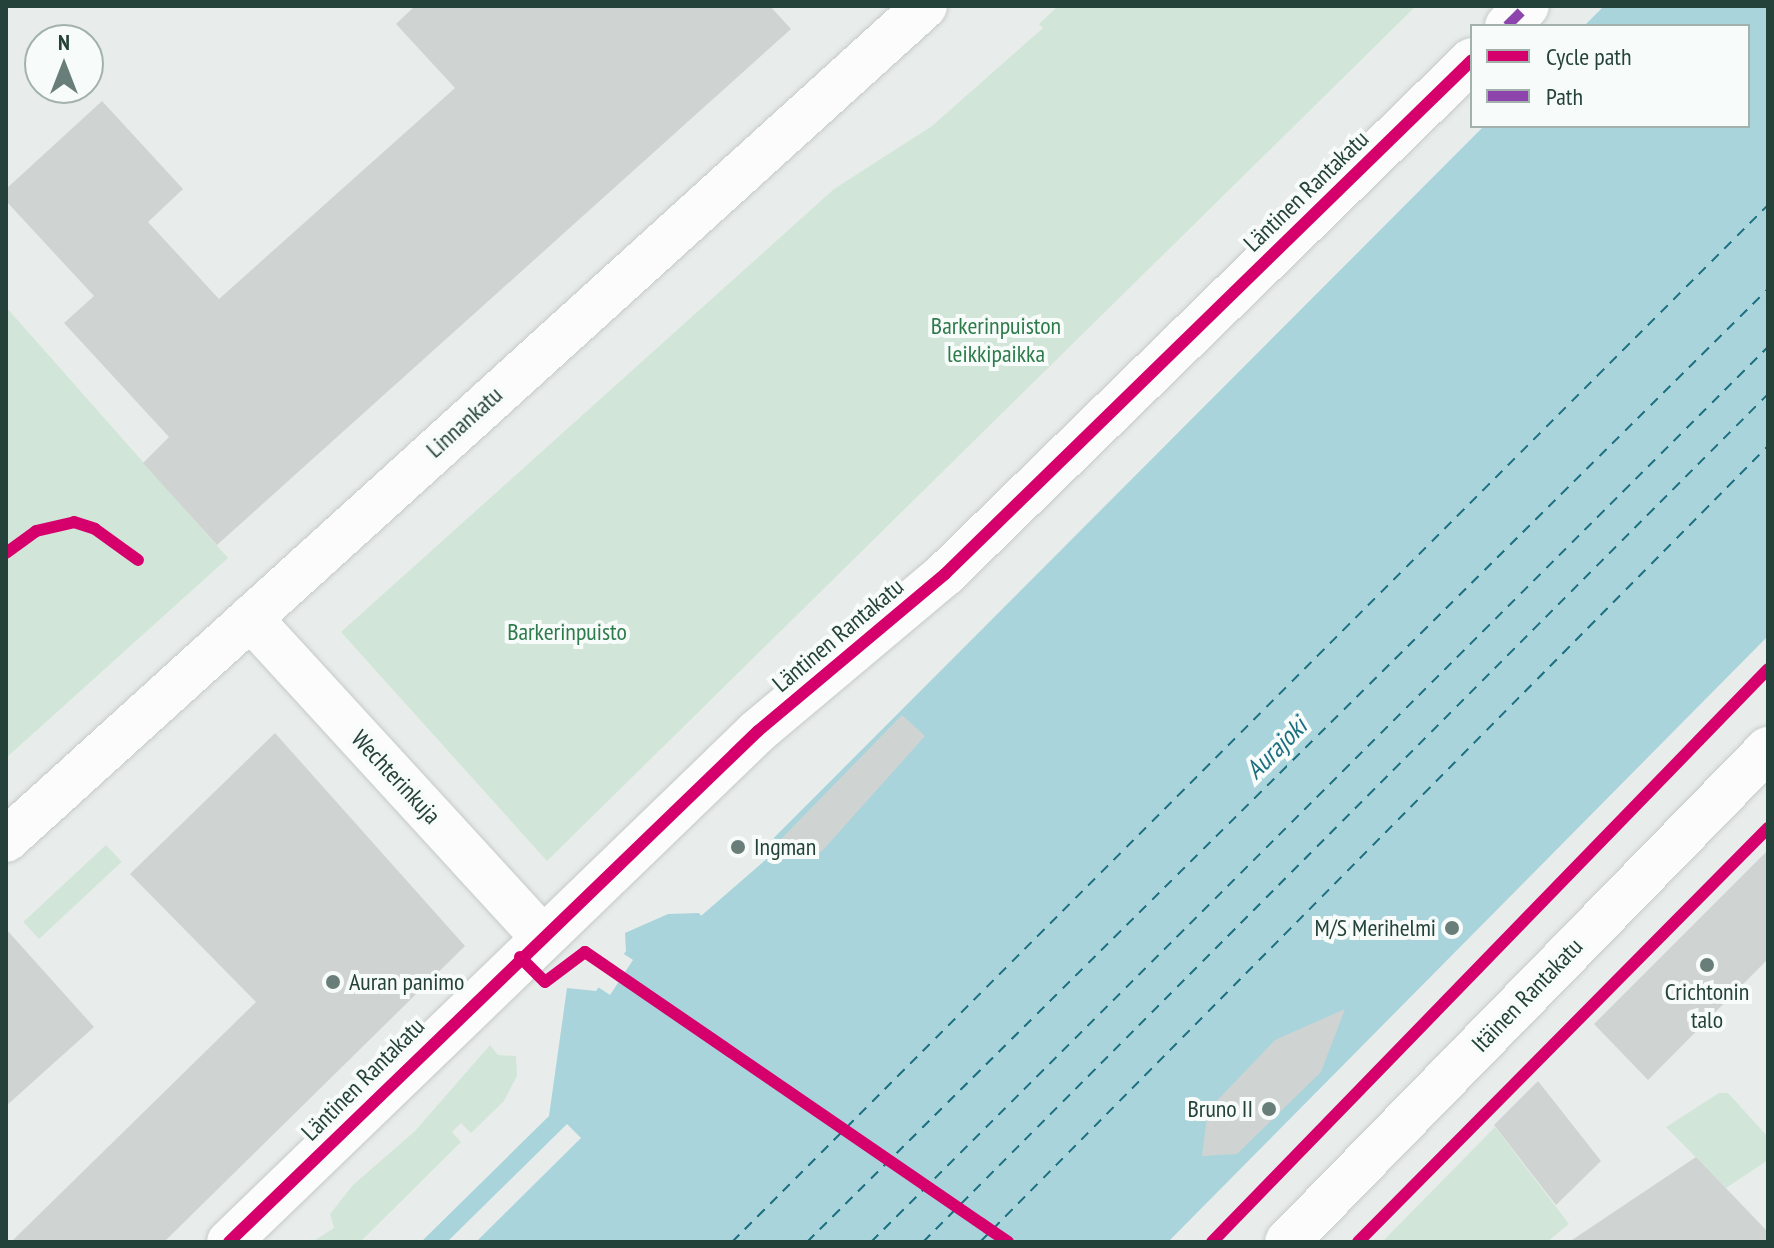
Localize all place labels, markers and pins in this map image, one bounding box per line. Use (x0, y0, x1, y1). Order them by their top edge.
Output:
place label: Ingman (754, 833, 816, 861)
marker: Ingman (729, 838, 747, 856)
place label: M/S Merihelmi (1314, 914, 1436, 942)
marker: M/S Merihelmi (1443, 919, 1461, 937)
marker: Crichtonin talo (1698, 956, 1716, 974)
place label: Auran panimo (349, 968, 464, 996)
marker: Auran panimo (324, 973, 342, 991)
place label: Crichtonin talo (1665, 978, 1749, 1034)
place label: Bruno II (1188, 1095, 1253, 1123)
marker: Bruno II (1260, 1100, 1278, 1118)

